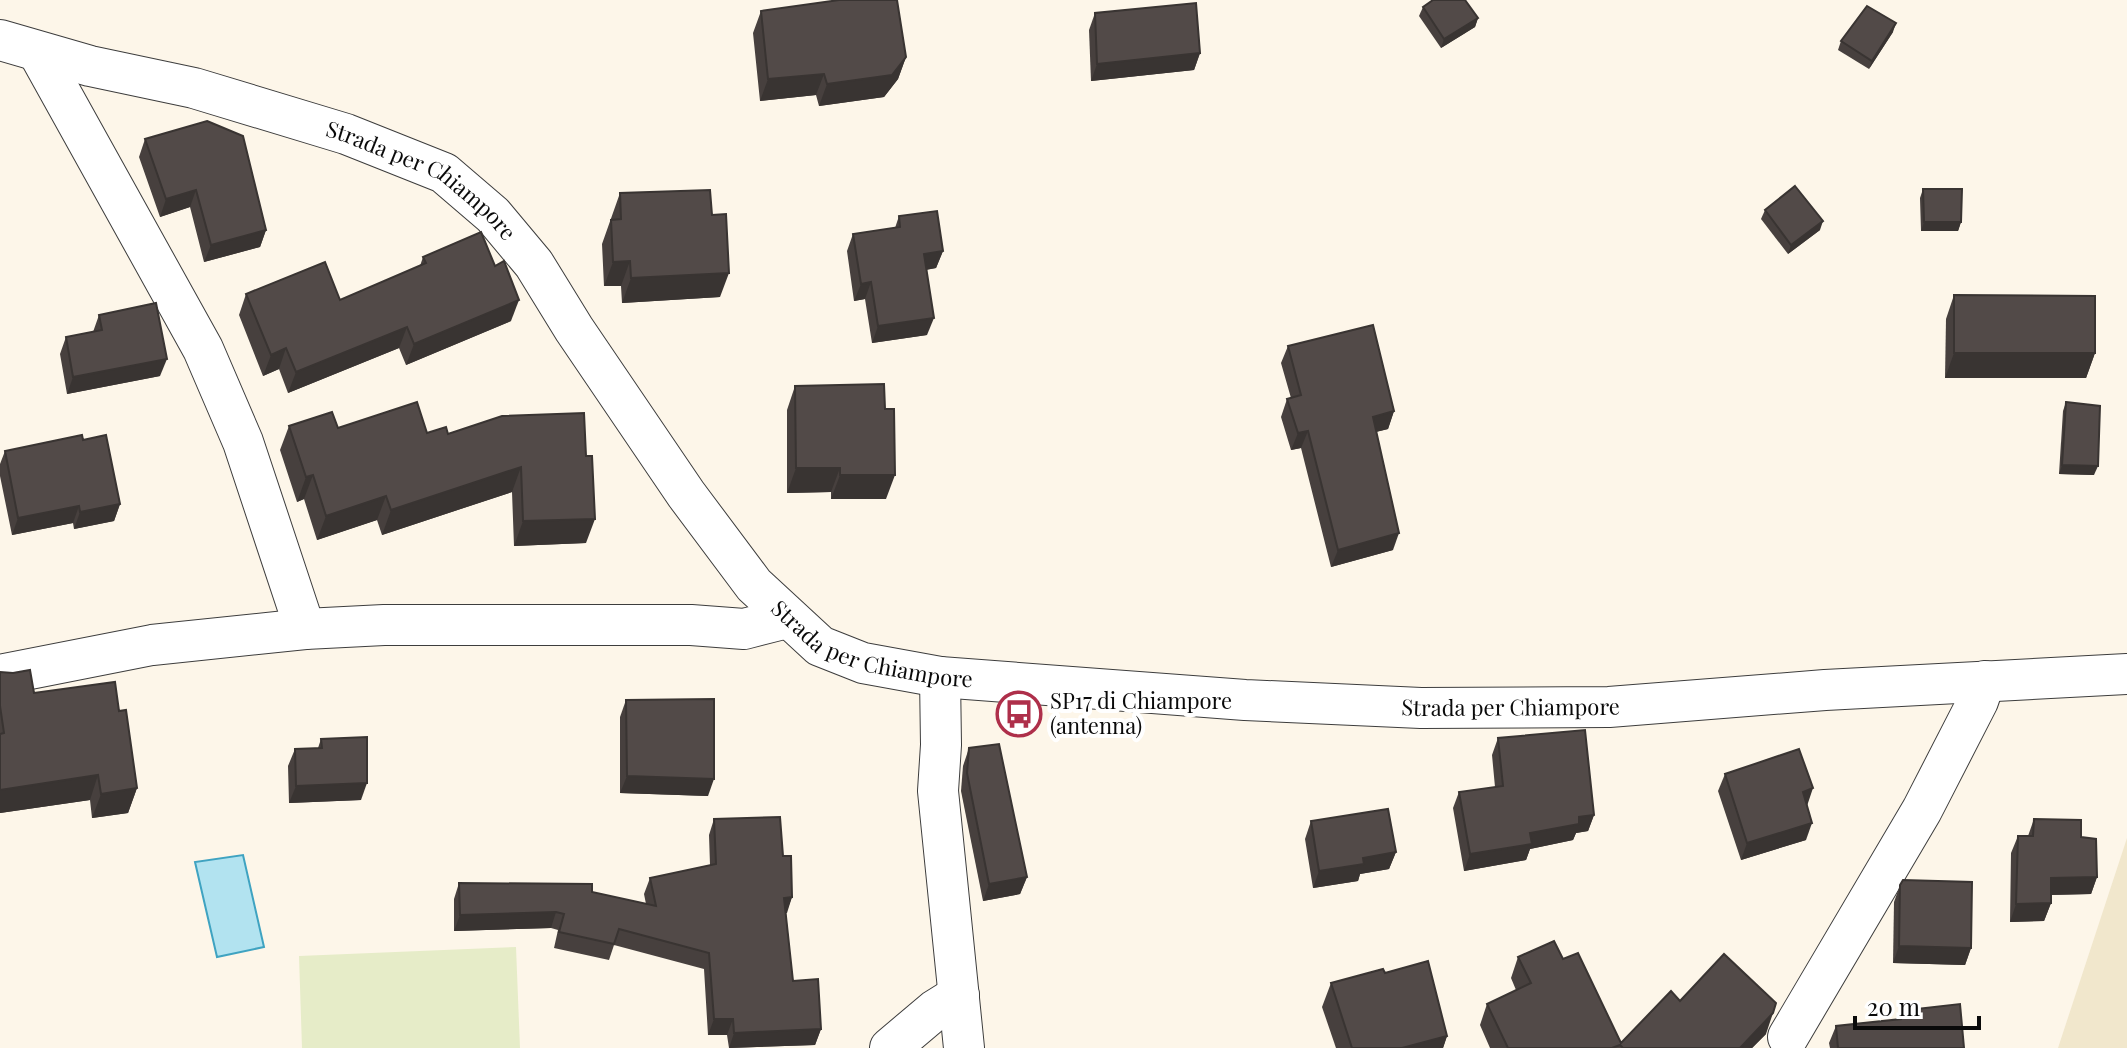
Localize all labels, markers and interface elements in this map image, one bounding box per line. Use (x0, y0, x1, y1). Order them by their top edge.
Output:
street label: Strada per Chiampore (323, 113, 524, 246)
street label: Strada per Chiampore (766, 593, 974, 693)
place label: SP17 di Chiampore (antenna) (1050, 685, 1232, 740)
bus stop icon: SP17 di Chiampore (antenna) (995, 690, 1043, 738)
street label: Strada per Chiampore (1401, 690, 1621, 722)
scale bar (1855, 980, 1979, 1030)
text: 20 m (1867, 990, 1920, 1022)

